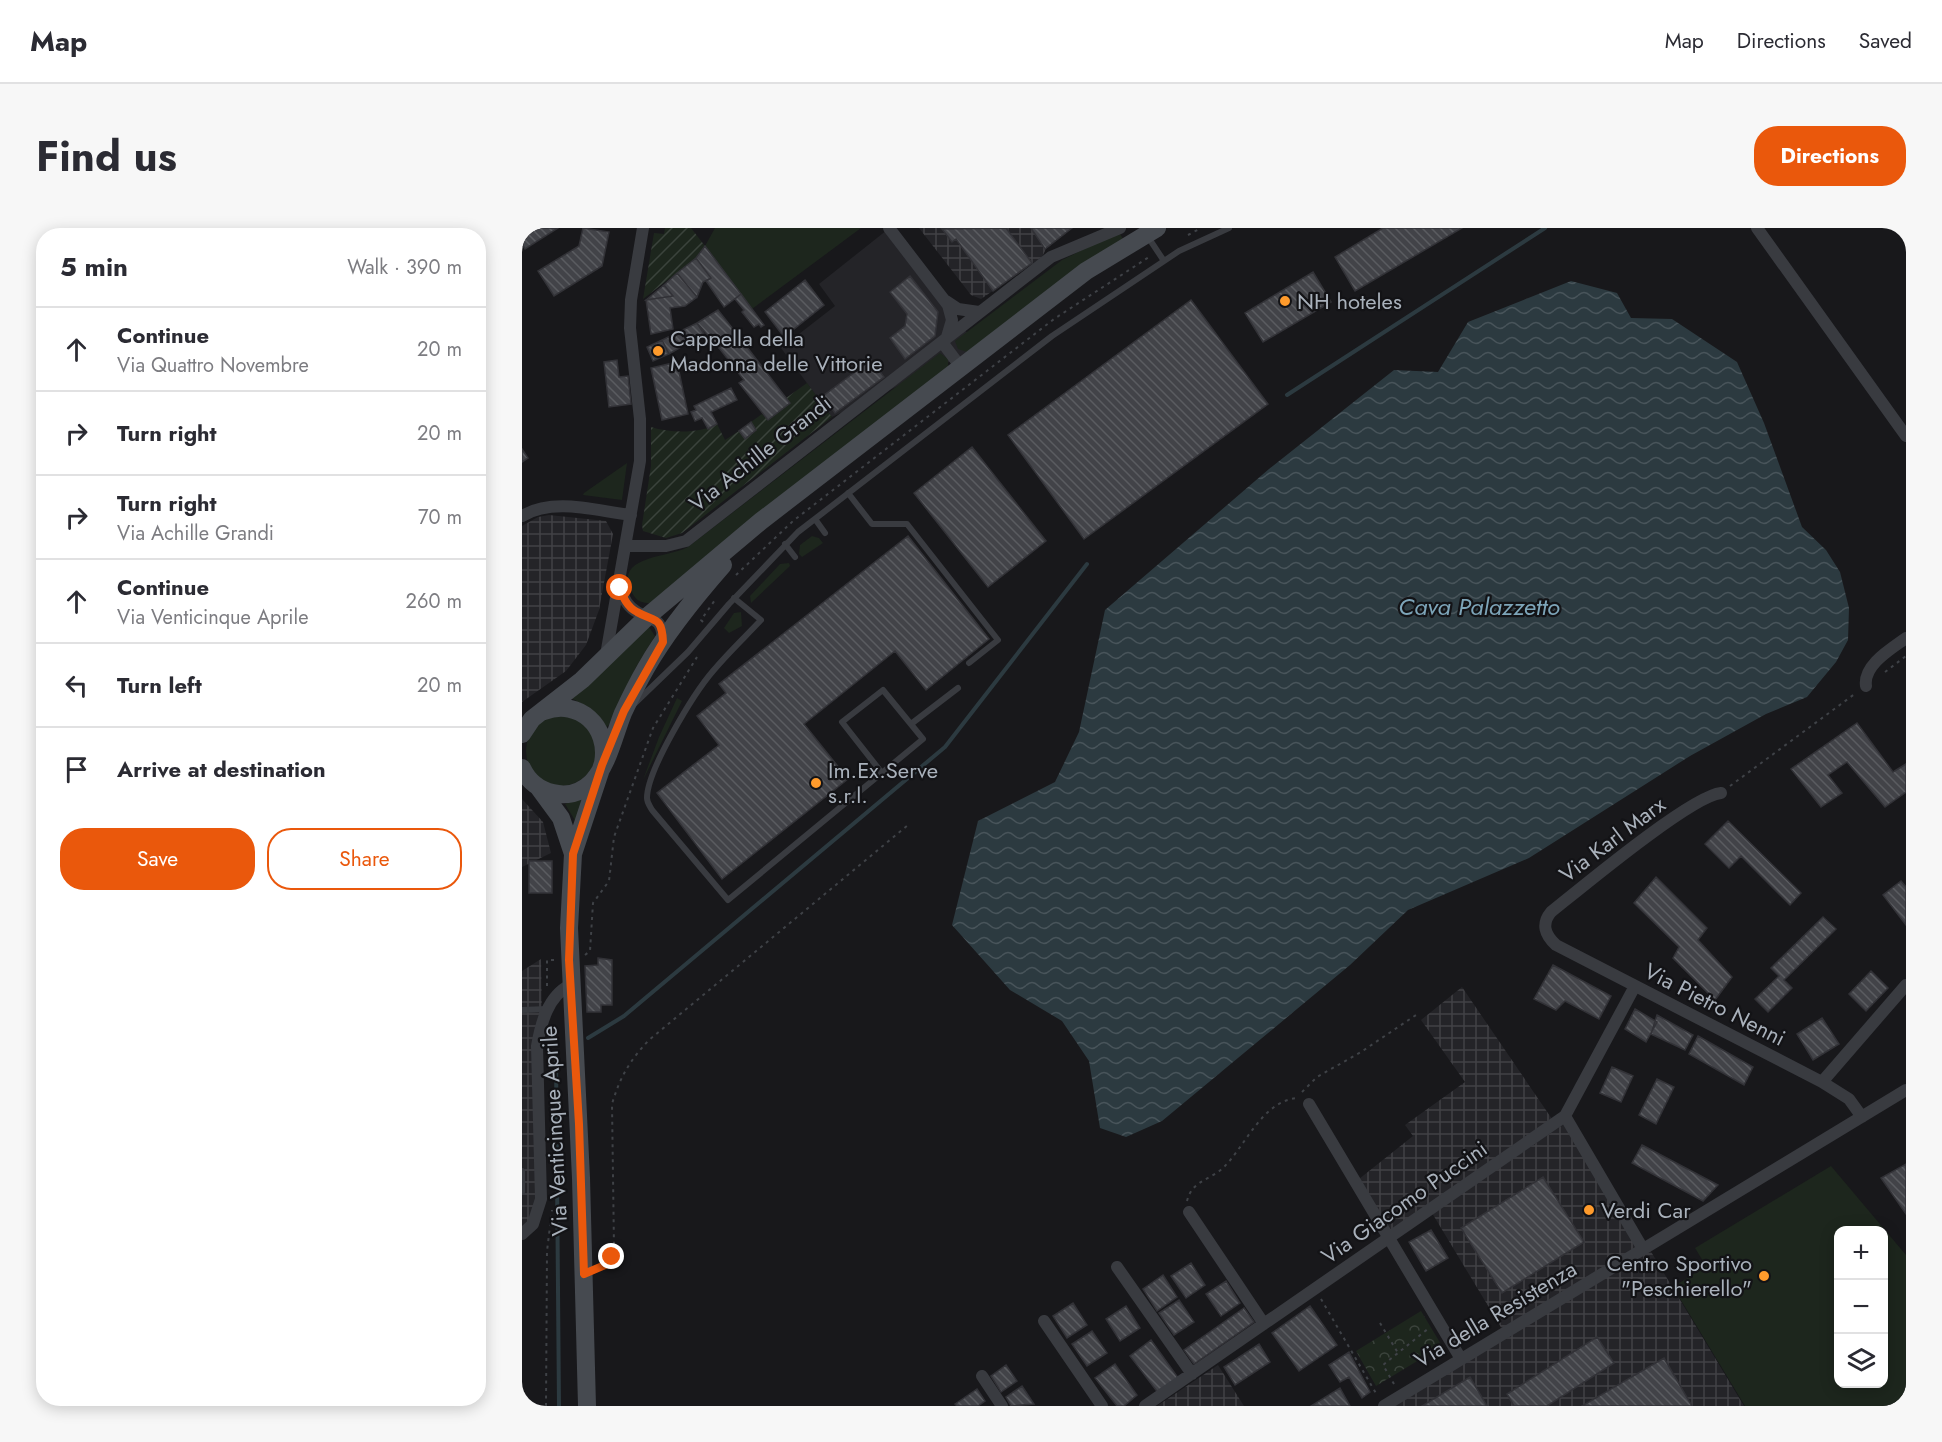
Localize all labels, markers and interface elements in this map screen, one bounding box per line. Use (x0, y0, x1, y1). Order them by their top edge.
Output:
text: Map (30, 21, 87, 62)
text: Map (1665, 26, 1704, 56)
text: Directions (1737, 26, 1826, 56)
text: Saved (1859, 26, 1912, 56)
text: Find us (36, 126, 177, 187)
button: Directions (1754, 126, 1906, 186)
text: 5 min (60, 248, 128, 286)
text: Walk · 390 m (347, 253, 462, 282)
place label: NH hoteles (1297, 285, 1402, 317)
marker: NH hoteles (1278, 294, 1292, 308)
text: Continue (117, 319, 209, 351)
place label: Cappella della Madonna delle Vittorie (670, 322, 883, 379)
icon: ahead (60, 333, 93, 366)
text: 20 m (417, 335, 462, 364)
marker: Cappella della Madonna delle Vittorie (651, 344, 665, 358)
text: Via Quattro Novembre (117, 351, 309, 380)
street label: Via Achille Grandi (682, 387, 838, 519)
icon: right (60, 417, 93, 450)
text: Turn right (117, 417, 217, 449)
text: 20 m (417, 419, 462, 448)
text: Turn right (117, 487, 217, 519)
icon: right (60, 501, 93, 534)
text: 70 m (418, 503, 462, 532)
text: Via Achille Grandi (117, 519, 274, 548)
text: Continue (117, 571, 209, 603)
route start (606, 574, 632, 600)
icon: ahead (60, 585, 93, 618)
text: 260 m (406, 587, 462, 616)
water label: Cava Palazzetto (1398, 589, 1560, 624)
text: Via Venticinque Aprile (117, 603, 308, 632)
icon: left (60, 669, 93, 702)
text: Turn left (117, 669, 202, 701)
text: 20 m (417, 671, 462, 700)
icon: arrive (60, 753, 93, 786)
text: Arrive at destination (117, 753, 326, 785)
place label: Im.Ex.Serve s.r.l. (828, 754, 938, 811)
marker: Im.Ex.Serve s.r.l. (809, 776, 823, 790)
street label: Via Karl Marx (1552, 788, 1672, 890)
button: Save (60, 828, 255, 890)
button: Share (267, 828, 462, 890)
street label: Via Pietro Nenni (1639, 955, 1791, 1053)
street label: Via Venticinque Aprile (533, 1025, 575, 1237)
street label: Via Giacomo Puccini (1314, 1133, 1494, 1271)
place label: Verdi Car (1601, 1194, 1691, 1226)
marker: Verdi Car (1582, 1203, 1596, 1217)
map controls (1834, 1226, 1888, 1388)
button: + (1834, 1226, 1888, 1280)
route end (598, 1243, 624, 1269)
place label: Centro Sportivo "Peschierello" (1606, 1247, 1752, 1304)
street label: Via della Resistenza (1408, 1253, 1582, 1375)
marker: Centro Sportivo "Peschierello" (1757, 1269, 1771, 1283)
button: − (1834, 1280, 1888, 1334)
button: layers (1834, 1334, 1888, 1388)

